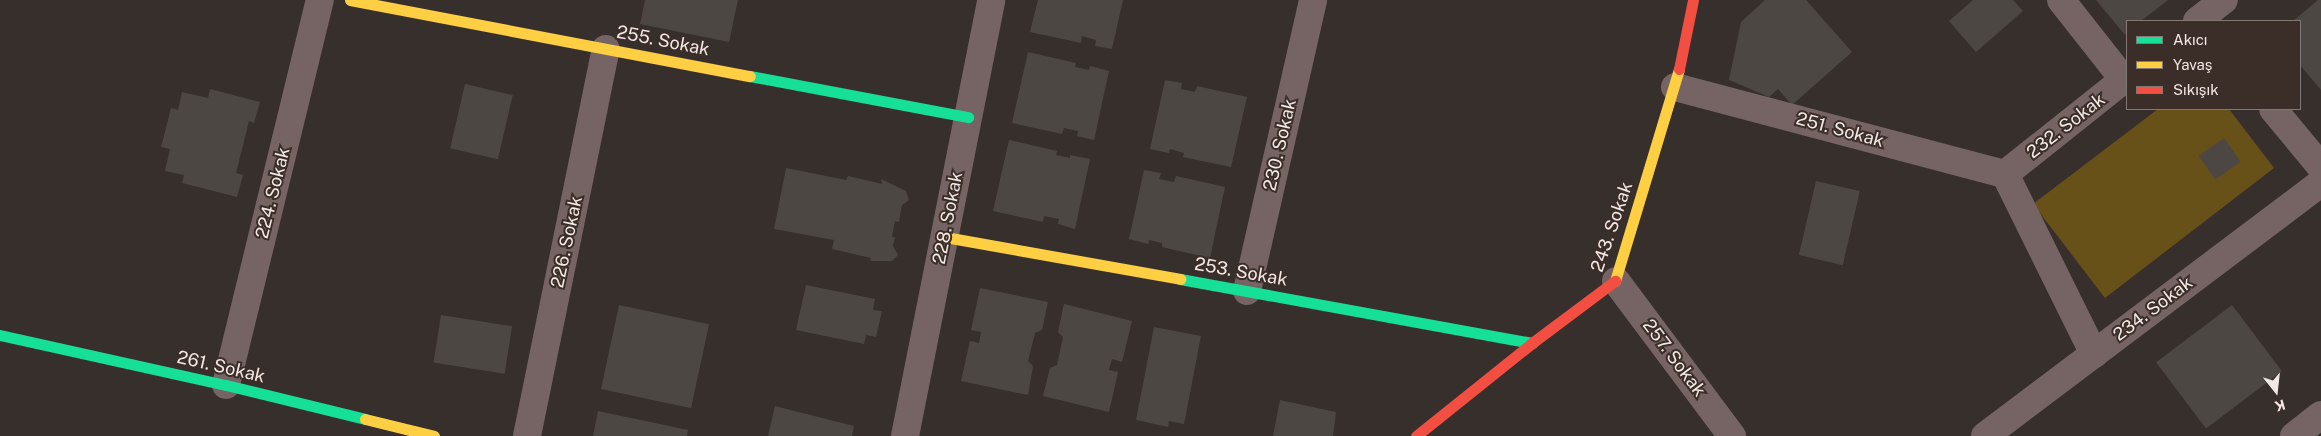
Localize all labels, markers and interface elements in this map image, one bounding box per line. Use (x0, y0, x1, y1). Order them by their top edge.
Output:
legend (2126, 20, 2301, 110)
street label: 255. Sokak (615, 21, 711, 61)
text: Akıcı (2173, 31, 2207, 48)
text: Yavaş (2173, 56, 2212, 73)
text: Sıkışık (2173, 81, 2219, 98)
street label: 232. Sokak (2023, 89, 2109, 163)
street label: 230. Sokak (1259, 97, 1301, 193)
street label: 251. Sokak (1794, 108, 1886, 152)
street label: 224. Sokak (251, 145, 295, 241)
street label: 228. Sokak (928, 170, 968, 266)
street label: 243. Sokak (1586, 179, 1638, 275)
street label: 226. Sokak (547, 194, 587, 290)
street label: 253. Sokak (1193, 253, 1289, 291)
street label: 234. Sokak (2109, 272, 2197, 346)
street label: 257. Sokak (1638, 315, 1710, 401)
street label: 261. Sokak (175, 346, 267, 388)
north arrow (2251, 366, 2301, 416)
text: K (2273, 396, 2287, 414)

